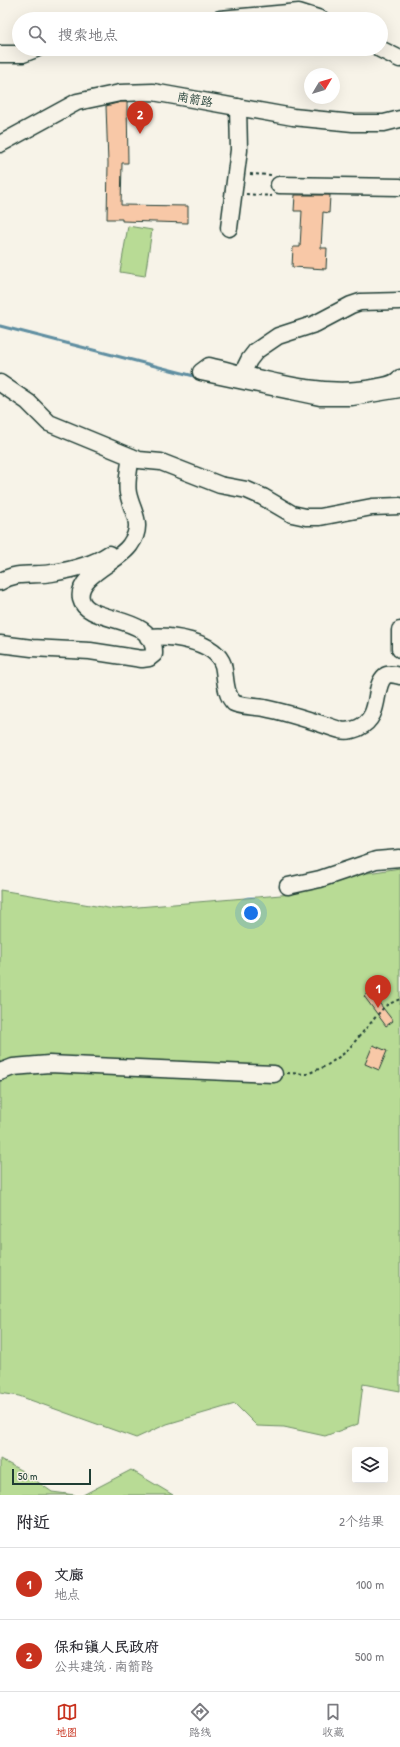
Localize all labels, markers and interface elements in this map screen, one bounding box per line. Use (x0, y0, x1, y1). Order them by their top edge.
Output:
search box (12, 12, 388, 56)
icon: search (26, 23, 48, 45)
text: 搜索地点 (58, 24, 118, 45)
north arrow (304, 68, 340, 104)
street label: 南箭路 (176, 88, 214, 110)
pin: 2 (127, 101, 153, 134)
your location (241, 903, 261, 923)
pin: 1 (365, 975, 391, 1008)
map controls (352, 1447, 388, 1483)
button: layers (352, 1447, 388, 1483)
scale bar (12, 1467, 91, 1486)
text: 50 m (18, 1469, 38, 1483)
text: 附近 (16, 1510, 50, 1533)
text: 2个结果 (339, 1512, 384, 1530)
text: 文廊 (54, 1564, 84, 1585)
text: 1 (27, 1575, 31, 1593)
text: 100 m (356, 1575, 384, 1593)
text: 地点 (54, 1585, 80, 1603)
text: 保和镇人民政府 (54, 1636, 159, 1657)
text: 2 (26, 1647, 32, 1665)
text: 500 m (355, 1647, 384, 1665)
text: 公共建筑 · 南箭路 (54, 1657, 154, 1675)
tab: 地图 (56, 1701, 78, 1739)
tab: 路线 (189, 1701, 211, 1739)
tab: 收藏 (322, 1701, 344, 1739)

